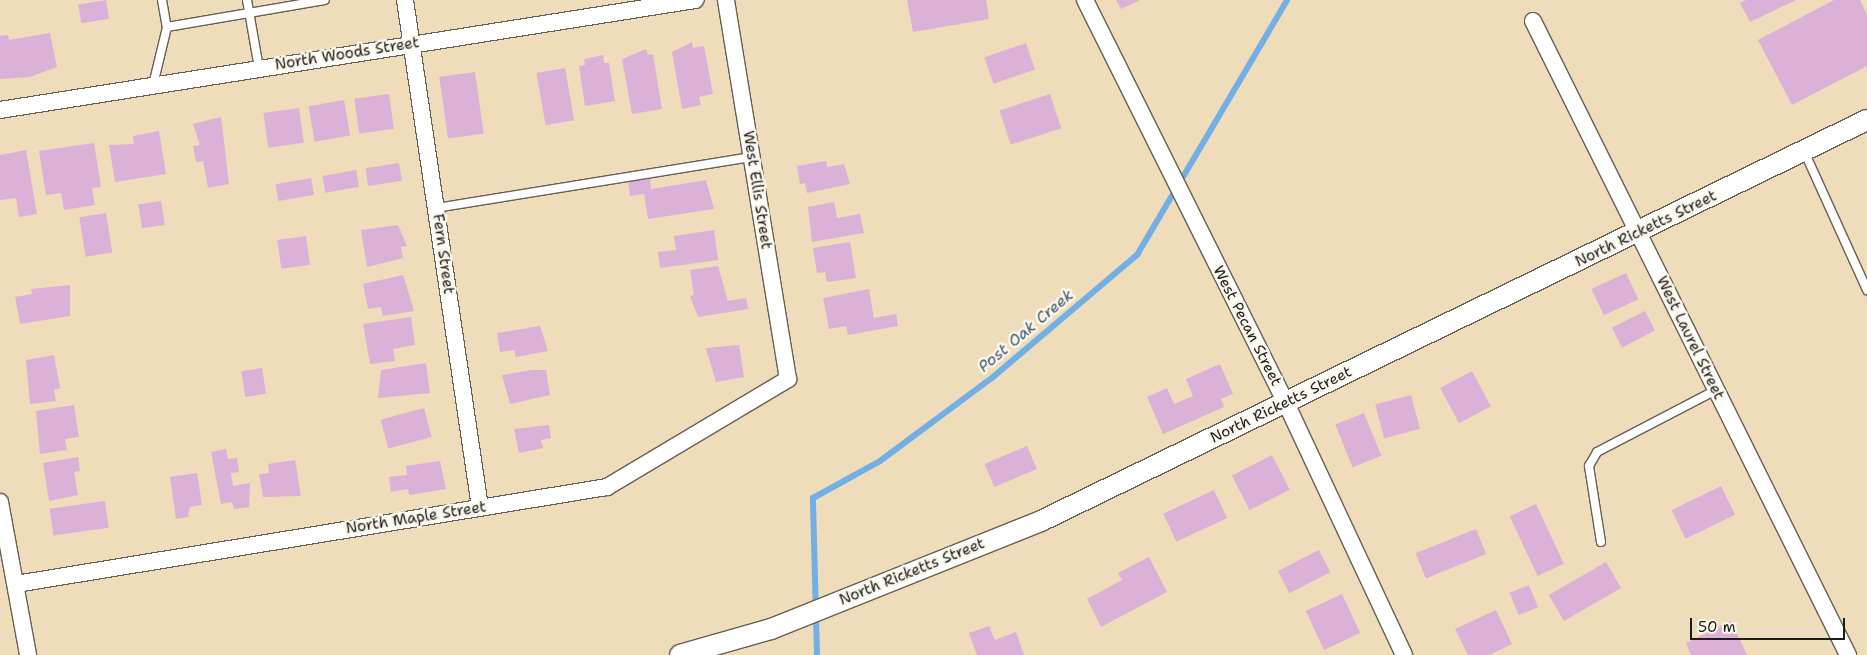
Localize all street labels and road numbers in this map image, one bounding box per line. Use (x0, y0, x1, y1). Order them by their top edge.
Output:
street label: North Woods Street (274, 34, 420, 74)
street label: West Ellis Street (739, 130, 775, 250)
street label: North Ricketts Street (1572, 187, 1720, 271)
street label: Fern Street (428, 213, 458, 295)
street label: West Pecan Street (1209, 263, 1285, 389)
street label: West Laurel Street (1652, 273, 1728, 403)
street label: North Ricketts Street (1207, 363, 1355, 447)
street label: North Maple Street (345, 498, 487, 538)
street label: North Ricketts Street (837, 535, 987, 609)

